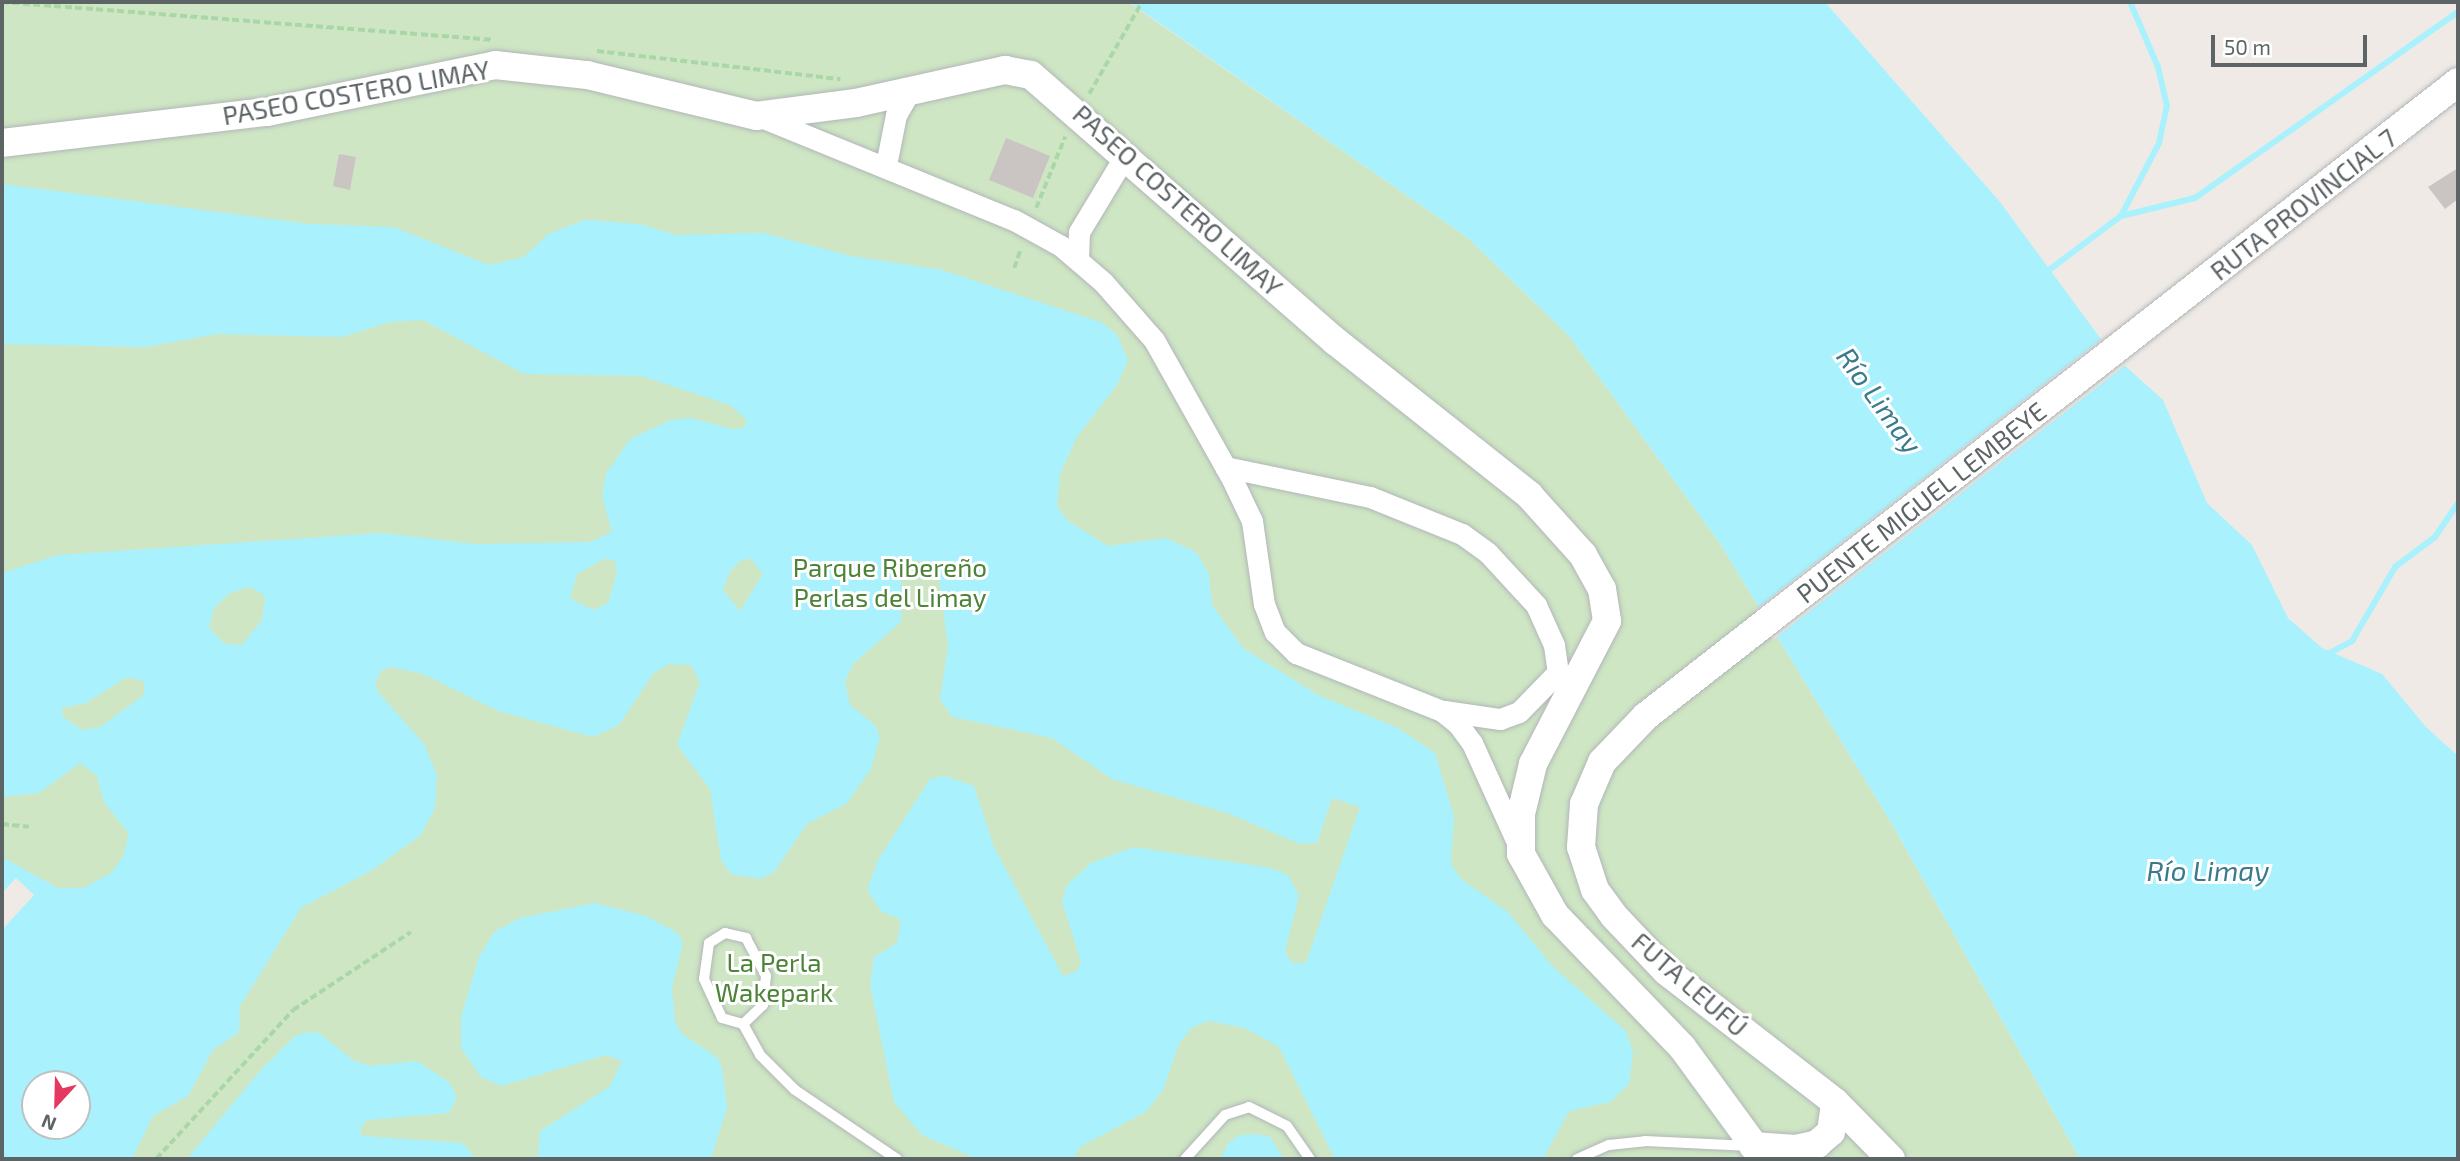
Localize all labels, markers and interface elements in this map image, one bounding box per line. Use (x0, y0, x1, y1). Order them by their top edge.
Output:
scale bar (2215, 21, 2371, 65)
text: 50 m (2224, 34, 2271, 59)
street label: PASEO COSTERO LIMAY (220, 53, 492, 131)
street label: PASEO COSTERO LIMAY (1067, 98, 1289, 302)
street label: RUTA PROVINCIAL 7 (2203, 121, 2403, 287)
water label: Río Limay (1830, 340, 1930, 460)
street label: PUENTE MIGUEL LEMBEYE (1790, 395, 2052, 609)
park label: Parque Ribereño Perlas del Limay (793, 551, 987, 612)
water label: Río Limay (2147, 853, 2269, 887)
street label: FUTA LEUFÚ (1626, 925, 1754, 1043)
park label: La Perla Wakepark (715, 946, 833, 1007)
north arrow (21, 1070, 91, 1140)
text: N (38, 1110, 59, 1136)

